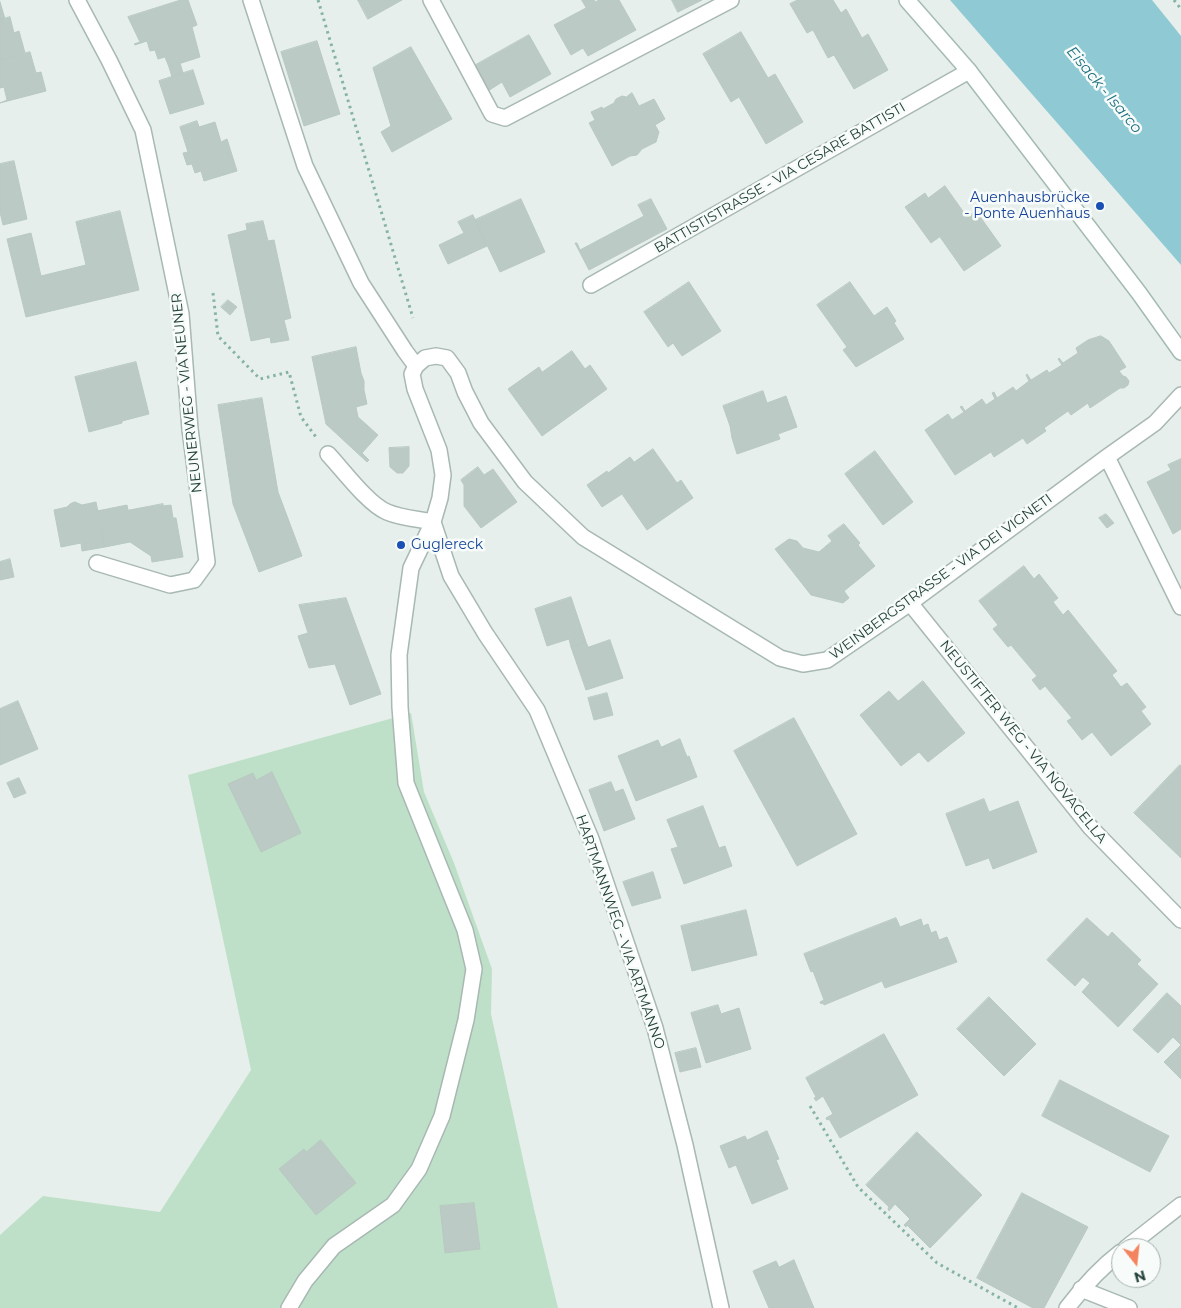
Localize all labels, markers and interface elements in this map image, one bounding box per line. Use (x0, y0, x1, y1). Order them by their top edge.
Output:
water label: Eisack - Isarco (1062, 43, 1146, 137)
street label: BATTISTISTRASSE - VIA CESARE BATTISTI (652, 99, 908, 257)
place label: Auenhausbrücke - Ponte Auenhaus (964, 190, 1090, 222)
marker: Auenhausbrücke - Ponte Auenhaus (1094, 200, 1106, 212)
street label: NEUNERWEG - VIA NEUNER (168, 292, 206, 494)
street label: WEINBERGSTRASSE - VIA DEI VIGNETI (826, 491, 1056, 663)
place label: Guglereck (411, 537, 483, 553)
marker: Guglereck (395, 539, 407, 551)
street label: NEUSTIFTER WEG - VIA NOVACELLA (936, 637, 1110, 847)
street label: HARTMANNWEG - VIA ARTMANNO (572, 812, 668, 1052)
north arrow (1111, 1238, 1161, 1288)
text: N (1132, 1266, 1148, 1287)

